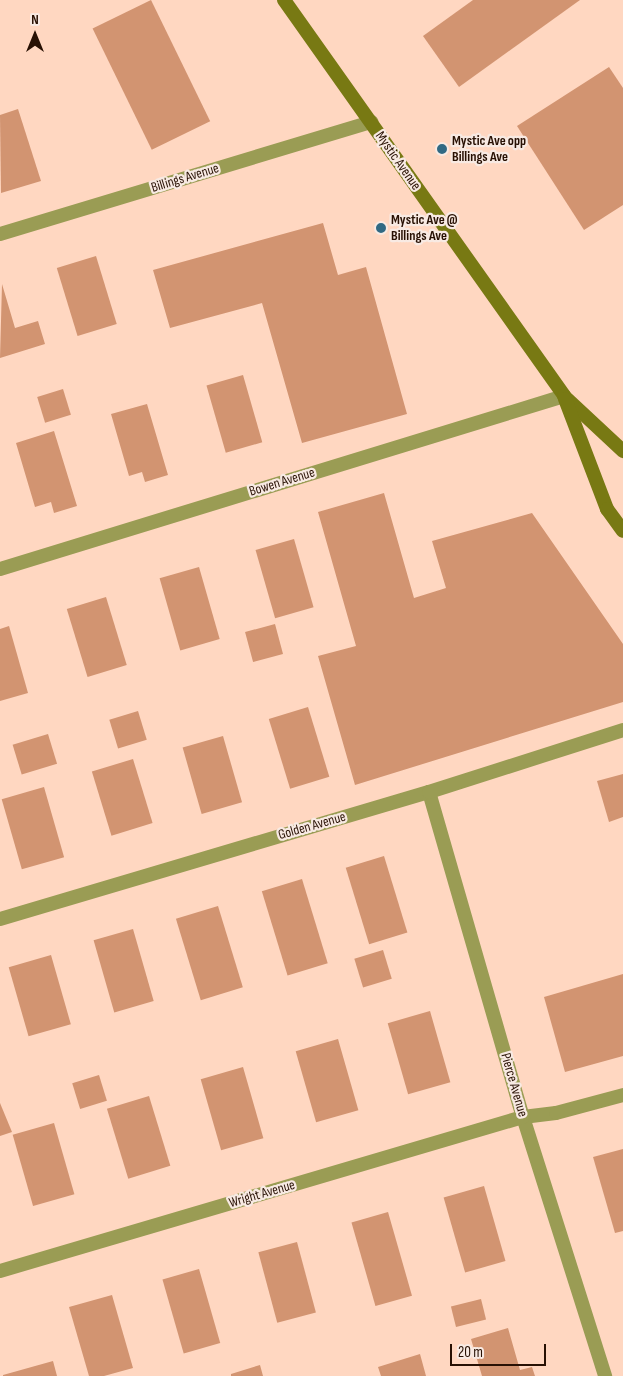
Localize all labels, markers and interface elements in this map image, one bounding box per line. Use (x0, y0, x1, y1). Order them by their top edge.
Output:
north arrow (10, 10, 60, 60)
text: N (31, 11, 39, 28)
street label: Mystic Avenue (372, 128, 424, 194)
place label: Mystic Ave opp Billings Ave (452, 133, 526, 166)
marker: Mystic Ave opp Billings Ave (436, 143, 448, 155)
street label: Billings Avenue (149, 160, 221, 196)
place label: Mystic Ave @ Billings Ave (391, 212, 458, 244)
marker: Mystic Ave @ Billings Ave (375, 222, 387, 234)
street label: Bowen Avenue (247, 464, 317, 500)
street label: Golden Avenue (276, 808, 348, 844)
street label: Pierce Avenue (497, 1051, 531, 1119)
street label: Wright Avenue (227, 1177, 297, 1211)
scale bar (453, 1334, 549, 1366)
text: 20 m (458, 1343, 483, 1362)

